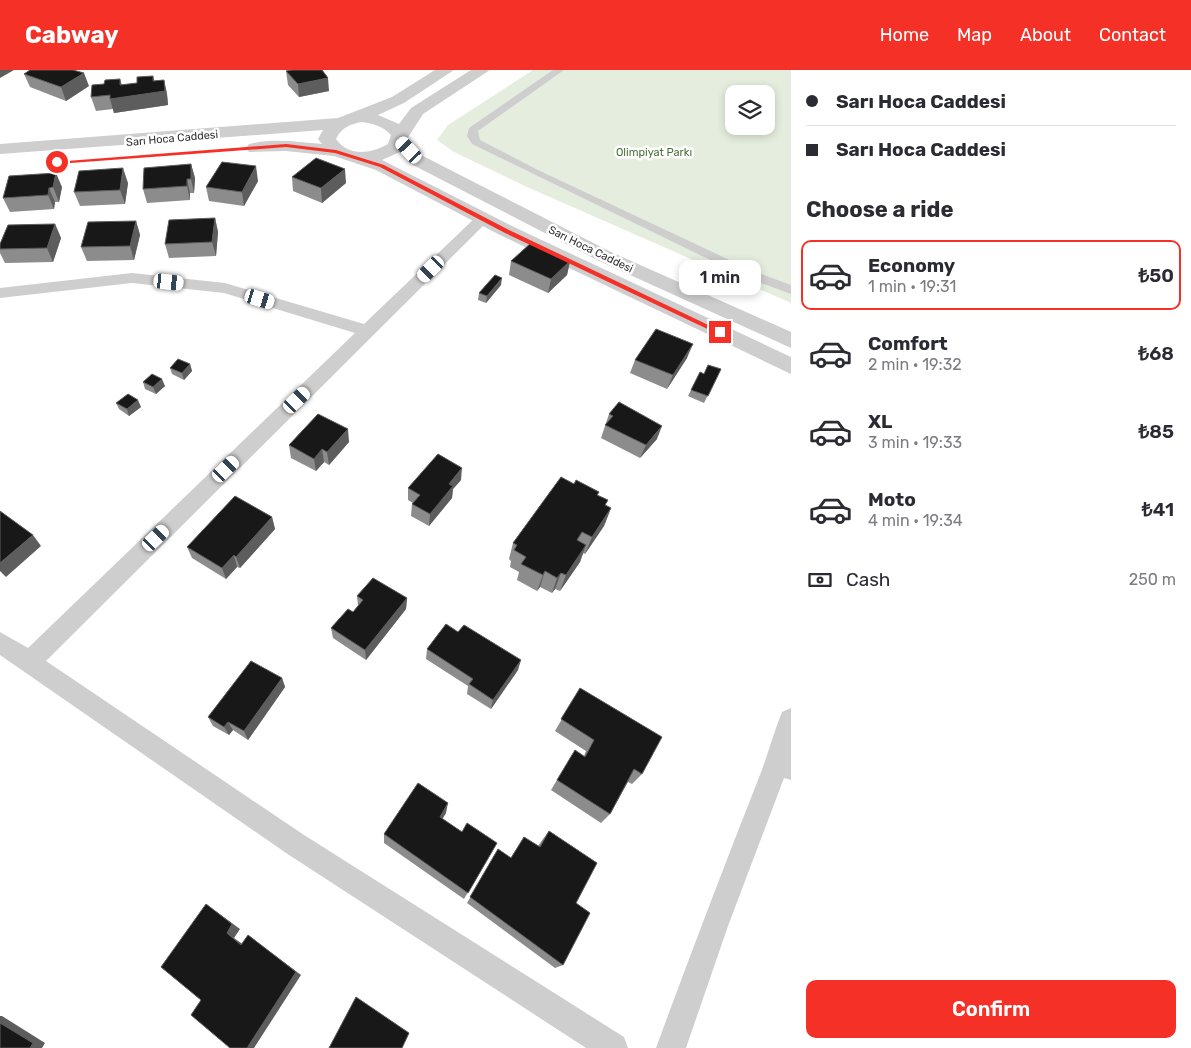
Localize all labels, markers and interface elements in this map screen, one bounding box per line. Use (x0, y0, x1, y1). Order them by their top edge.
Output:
text: Cabway (25, 21, 119, 49)
text: Home (880, 24, 929, 46)
text: Map (957, 24, 992, 46)
text: About (1020, 24, 1071, 46)
text: Contact (1099, 24, 1166, 46)
map controls (725, 85, 775, 135)
button: layers (725, 85, 775, 135)
text: Sarı Hoca Caddesi (836, 90, 1006, 113)
street label: Sarı Hoca Caddesi (125, 128, 219, 149)
car (393, 134, 424, 166)
text: Sarı Hoca Caddesi (836, 138, 1006, 161)
park label: Olimpiyat Parkı (616, 146, 692, 159)
route start (46, 151, 68, 173)
text: Choose a ride (806, 196, 953, 223)
street label: Sarı Hoca Caddesi (546, 223, 635, 276)
car (415, 253, 446, 285)
icon: car (808, 253, 853, 298)
text: Economy (868, 254, 955, 277)
callout: 1 min (679, 260, 761, 294)
text: ₺50 (1138, 264, 1174, 287)
text: 1 min (700, 268, 740, 287)
car (153, 273, 184, 291)
text: 1 min · 19:31 (868, 277, 956, 296)
car (243, 287, 276, 311)
route end (709, 321, 731, 343)
icon: car (808, 331, 853, 376)
text: Comfort (868, 332, 948, 355)
text: ₺68 (1138, 342, 1174, 365)
text: 2 min · 19:32 (868, 355, 962, 374)
car (280, 384, 313, 416)
icon: car (808, 409, 853, 454)
text: XL (868, 410, 892, 433)
text: ₺85 (1138, 420, 1174, 443)
text: 3 min · 19:33 (868, 433, 962, 452)
car (209, 453, 242, 485)
icon: car (808, 487, 853, 532)
text: Moto (868, 488, 916, 511)
text: ₺41 (1142, 498, 1174, 521)
text: 4 min · 19:34 (868, 511, 963, 530)
car (139, 522, 172, 554)
icon: cash (806, 566, 834, 594)
text: Cash (846, 568, 890, 591)
text: 250 m (1129, 570, 1176, 589)
button: Confirm (806, 980, 1176, 1038)

